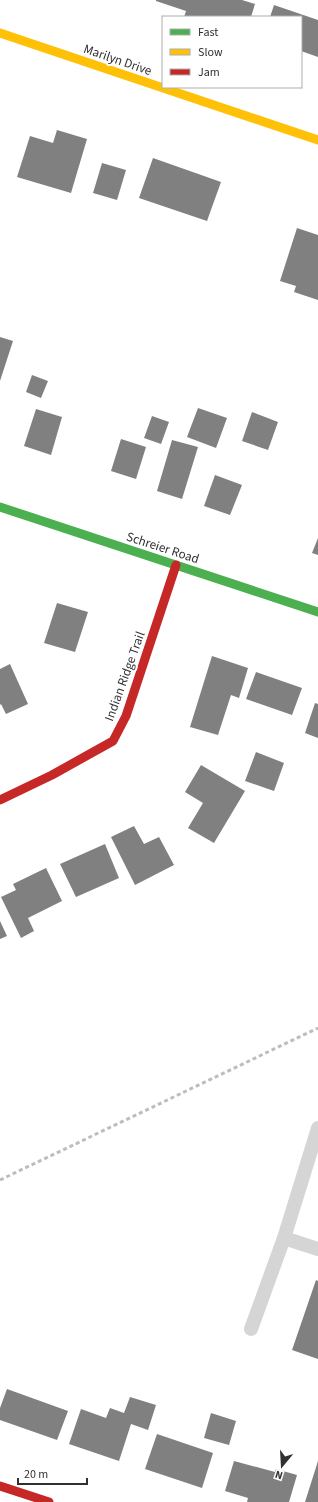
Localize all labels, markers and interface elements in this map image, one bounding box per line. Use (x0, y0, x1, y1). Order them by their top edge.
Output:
legend (162, 16, 302, 88)
text: Fast (198, 24, 218, 41)
street label: Marilyn Drive (81, 40, 154, 80)
text: Slow (198, 44, 223, 61)
text: Jam (198, 64, 220, 81)
street label: Schreier Road (124, 528, 201, 568)
street label: Indian Ridge Trail (100, 629, 149, 724)
north arrow (262, 1446, 302, 1486)
scale bar (18, 1460, 87, 1486)
text: 20 m (24, 1466, 48, 1483)
text: N (273, 1467, 285, 1483)

